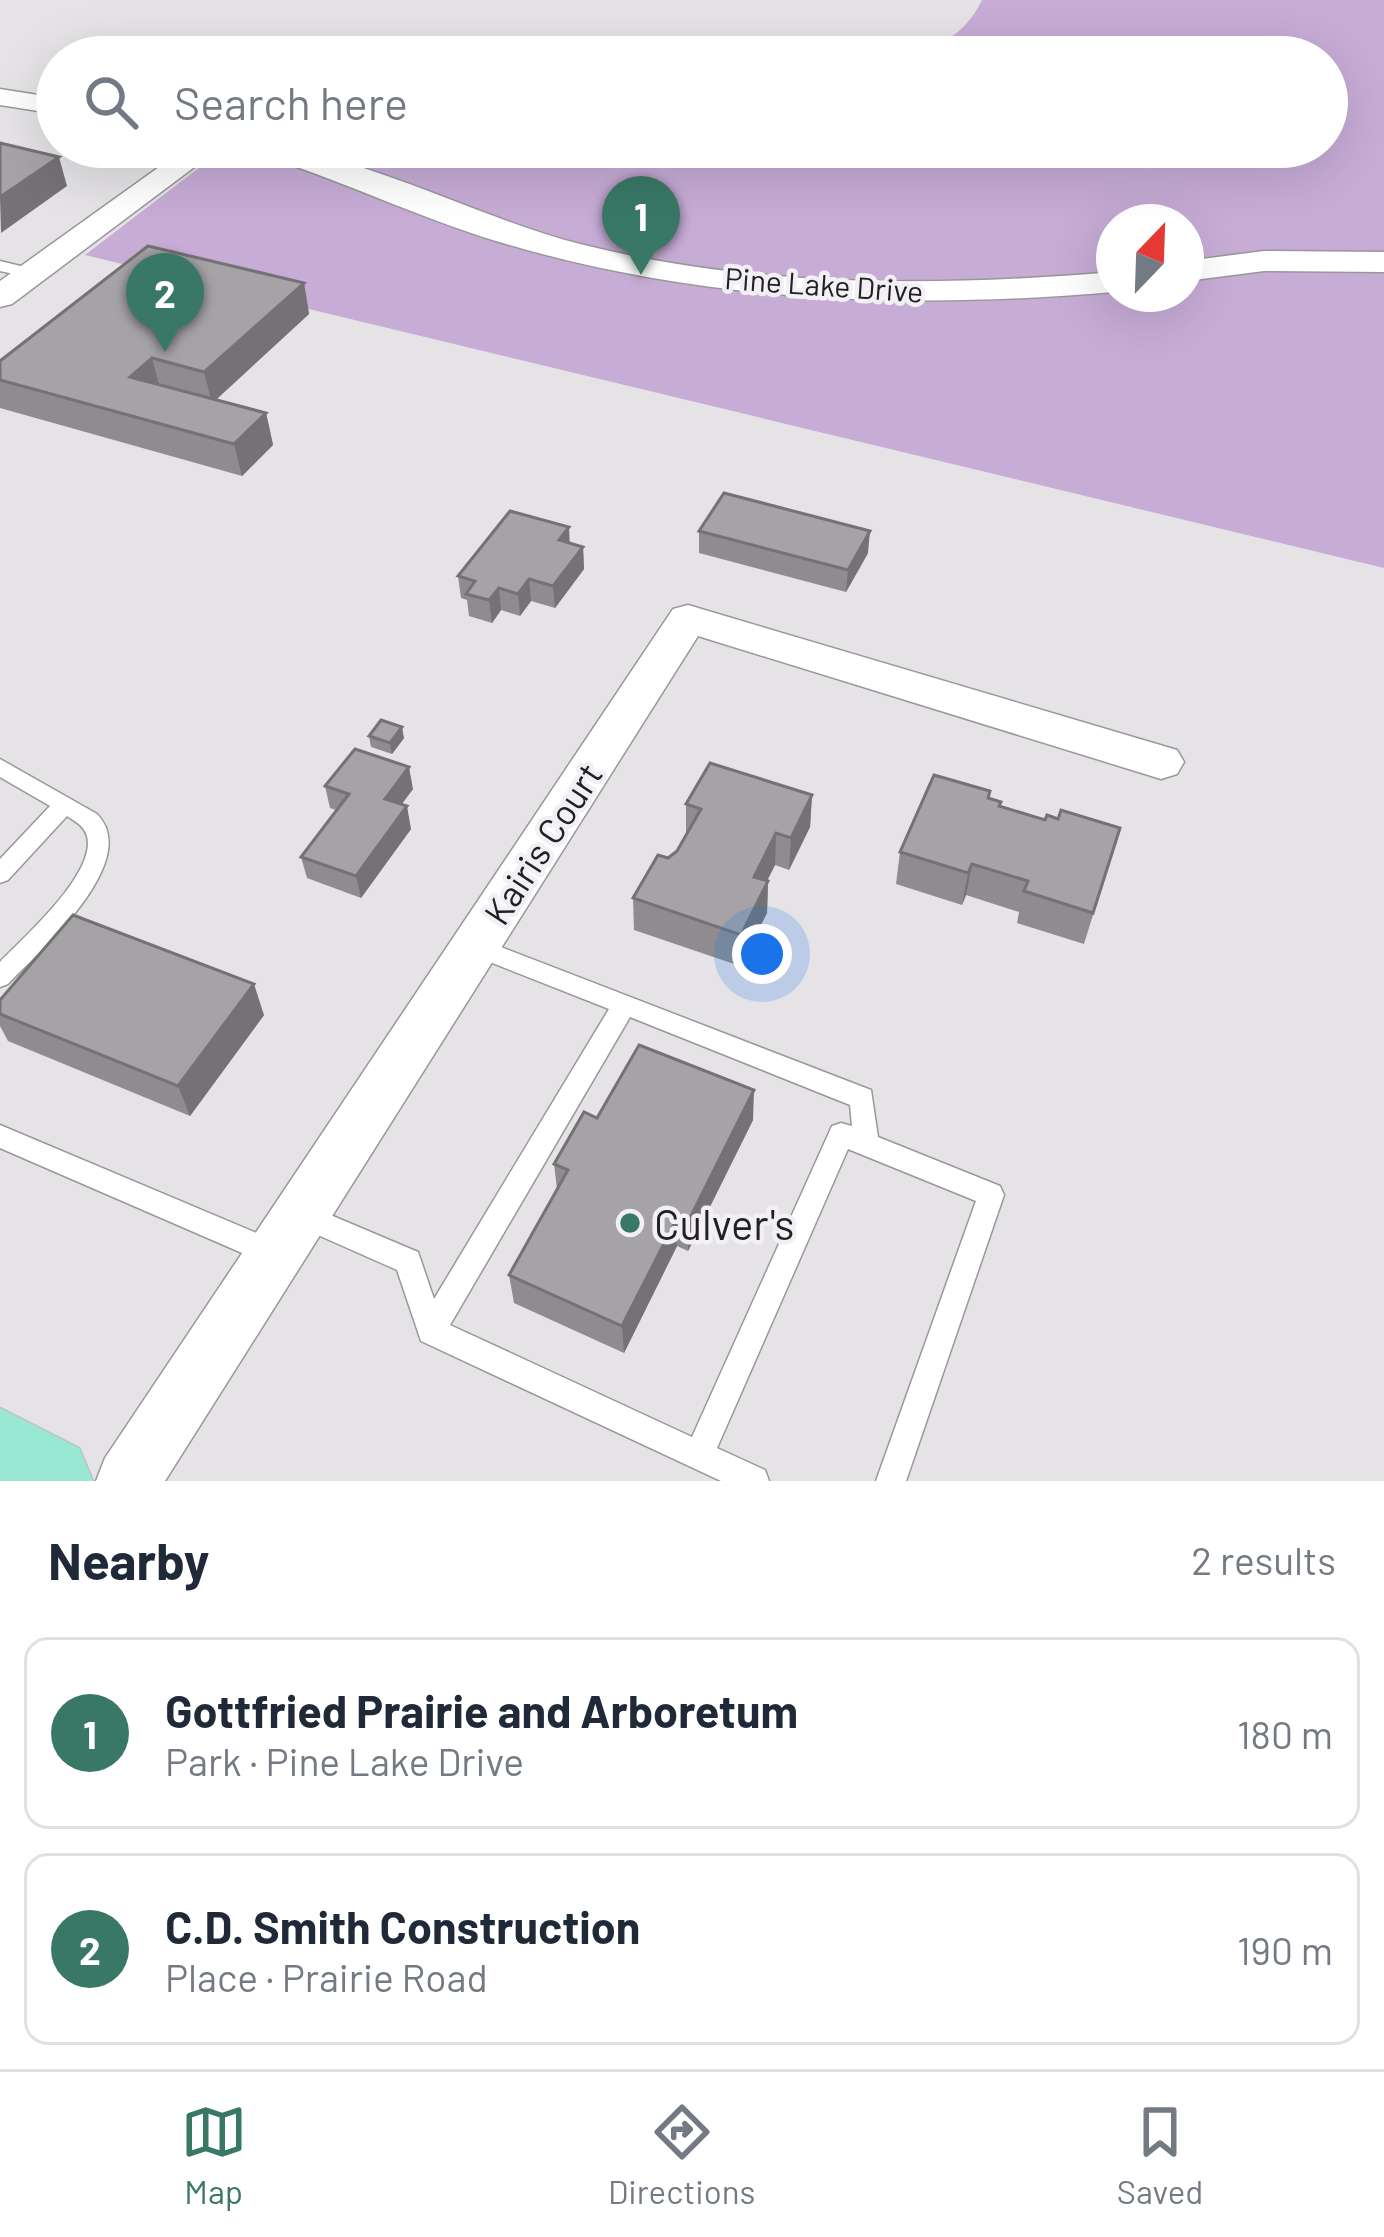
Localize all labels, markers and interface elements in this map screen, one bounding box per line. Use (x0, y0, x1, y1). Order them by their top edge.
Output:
search box (36, 36, 1348, 168)
icon: search (78, 69, 144, 135)
text: Search here (174, 75, 408, 129)
pin: 1 (602, 176, 680, 275)
north arrow (1096, 204, 1204, 312)
pin: 2 (126, 253, 204, 352)
street label: Pine Lake Drive (723, 259, 925, 309)
street label: Kairis Court (474, 754, 610, 932)
your location (732, 924, 792, 984)
place label: Culver's (654, 1198, 795, 1248)
marker: Culver's (617, 1210, 643, 1236)
text: Nearby (48, 1529, 209, 1590)
text: 2 results (1191, 1536, 1336, 1583)
text: Gottfried Prairie and Arboretum (165, 1683, 798, 1737)
text: 1 (83, 1710, 97, 1757)
text: 180 m (1237, 1710, 1333, 1757)
text: Park · Pine Lake Drive (165, 1737, 524, 1784)
text: C.D. Smith Construction (165, 1899, 640, 1953)
text: 2 (79, 1926, 101, 1973)
text: 190 m (1237, 1926, 1333, 1973)
text: Place · Prairie Road (165, 1953, 488, 2000)
tab: Map (181, 2099, 247, 2211)
tab: Directions (608, 2099, 755, 2211)
tab: Saved (1117, 2099, 1203, 2211)

